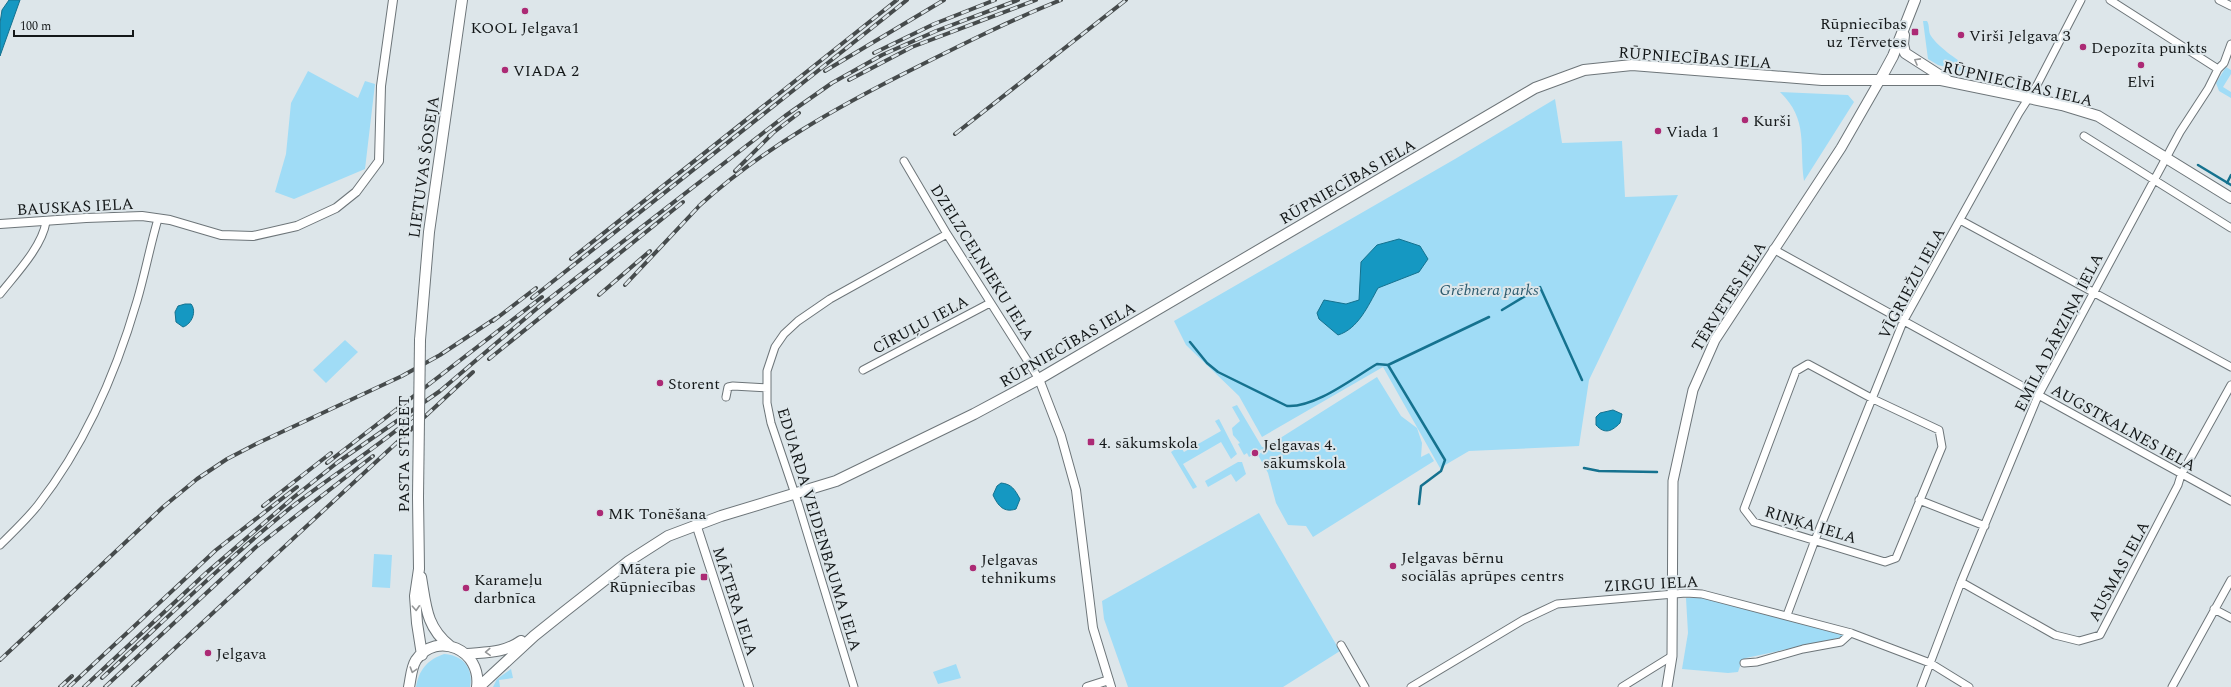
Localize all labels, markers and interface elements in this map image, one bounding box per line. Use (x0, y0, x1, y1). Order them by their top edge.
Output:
marker: KOOL Jelgava1 (520, 6, 530, 16)
scale bar (14, 12, 133, 38)
place label: Rūpniecības uz Tērvetes (1820, 12, 1907, 54)
place label: KOOL Jelgava1 (470, 16, 580, 40)
text: 100 m (20, 17, 51, 36)
place label: Virši Jelgava 3 (1969, 24, 2070, 48)
marker: Rūpniecības uz Tērvetes (1910, 27, 1920, 37)
marker: Virši Jelgava 3 (1956, 30, 1966, 40)
place label: Depozīta punkts (2091, 36, 2208, 60)
street label: RŪPNIECĪBAS IELA (1617, 41, 1772, 75)
marker: Depozīta punkts (2078, 42, 2088, 52)
street label: RŪPNIECĪBAS IELA (1940, 55, 2095, 113)
place label: VIADA 2 (513, 59, 579, 83)
one-way arrow (1914, 59, 1921, 66)
marker: Elvi (2136, 60, 2146, 70)
marker: VIADA 2 (500, 65, 510, 75)
place label: Elvi (2127, 70, 2155, 94)
street label: LIETUVAS ŠOSEJA (402, 94, 446, 240)
place label: Kurši (1753, 109, 1791, 133)
marker: Kurši (1740, 115, 1750, 125)
place label: Viada 1 (1666, 120, 1719, 144)
marker: Viada 1 (1653, 126, 1663, 136)
street label: RŪPNIECĪBAS IELA (1275, 133, 1420, 231)
street label: DZELZCEĻNIEKU IELA (924, 180, 1040, 345)
street label: BAUSKAS IELA (16, 192, 134, 222)
street label: VĪGRIEŽU IELA (1872, 223, 1951, 343)
street label: TĒRVETES IELA (1685, 237, 1772, 356)
street label: EMĪLA DĀRZIŅA IELA (2008, 249, 2109, 416)
park label: Grēbnera parks (1439, 278, 1539, 302)
street label: CĪRUĻU IELA (868, 289, 973, 360)
street label: RŪPNIECĪBAS IELA (995, 296, 1140, 394)
place label: Storent (668, 372, 720, 396)
marker: Storent (655, 378, 665, 388)
street label: AUGSTKALNES IELA (2047, 378, 2200, 478)
street label: PASTA STREET (392, 395, 416, 513)
street label: EDUARDA VEIDENBAUMA IELA (770, 404, 868, 654)
place label: 4. sākumskola (1099, 431, 1198, 455)
place label: Jelgavas 4. sākumskola (1263, 433, 1346, 475)
marker: 4. sākumskola (1086, 437, 1096, 447)
marker: Jelgavas 4. sākumskola (1250, 448, 1260, 458)
street label: RIŅĶA IELA (1762, 500, 1860, 550)
place label: MK Tonēšana (608, 502, 706, 526)
marker: MK Tonēšana (595, 508, 605, 518)
street label: AUSMAS IELA (2082, 517, 2156, 626)
street label: MĀTERA IELA (706, 544, 764, 659)
place label: Jelgavas bērnu sociālās aprūpes centrs (1401, 546, 1564, 588)
place label: Jelgavas tehnikums (981, 548, 1056, 590)
place label: Mātera pie Rūpniecības (609, 557, 696, 599)
marker: Jelgavas bērnu sociālās aprūpes centrs (1388, 561, 1398, 571)
marker: Jelgavas tehnikums (968, 563, 978, 573)
place label: Karameļu darbnīca (474, 568, 543, 610)
street label: ZIRGU IELA (1603, 570, 1699, 598)
marker: Mātera pie Rūpniecības (699, 572, 709, 582)
marker: Karameļu darbnīca (461, 583, 471, 593)
one-way arrow (412, 605, 420, 611)
place label: Jelgava (216, 642, 266, 666)
marker: Jelgava (203, 648, 213, 658)
one-way arrow (485, 648, 491, 657)
one-way arrow (409, 666, 418, 673)

